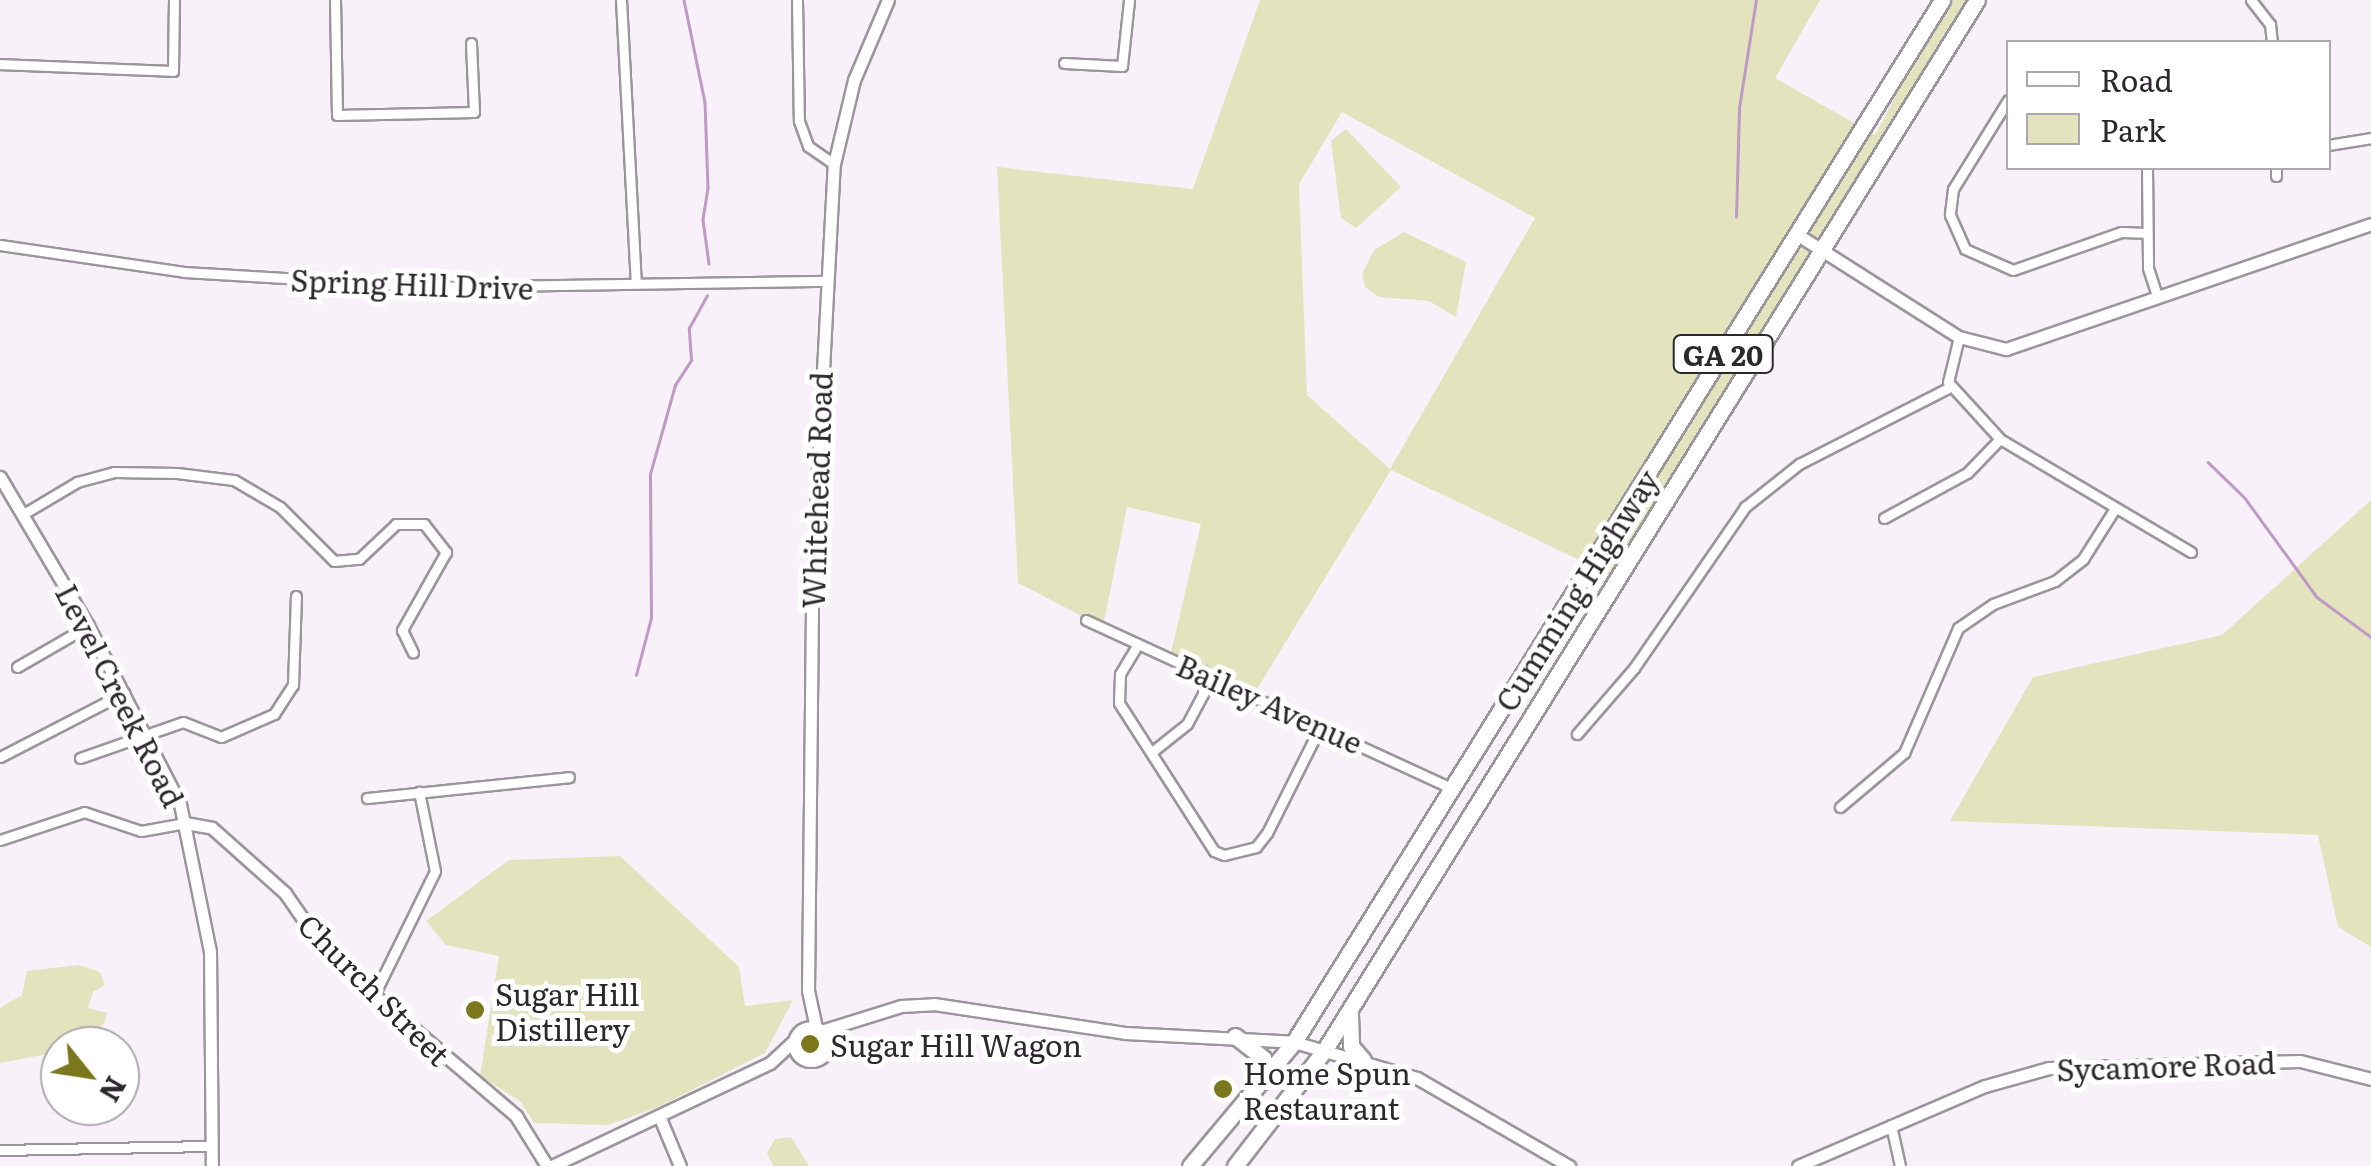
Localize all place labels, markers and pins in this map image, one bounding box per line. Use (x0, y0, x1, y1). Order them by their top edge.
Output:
place label: Sugar Hill Distillery (495, 975, 639, 1046)
marker: Sugar Hill Distillery (464, 999, 486, 1021)
place label: Sugar Hill Wagon (830, 1026, 1082, 1062)
marker: Sugar Hill Wagon (799, 1033, 821, 1055)
place label: Home Spun Restaurant (1243, 1054, 1411, 1124)
marker: Home Spun Restaurant (1212, 1078, 1234, 1100)

